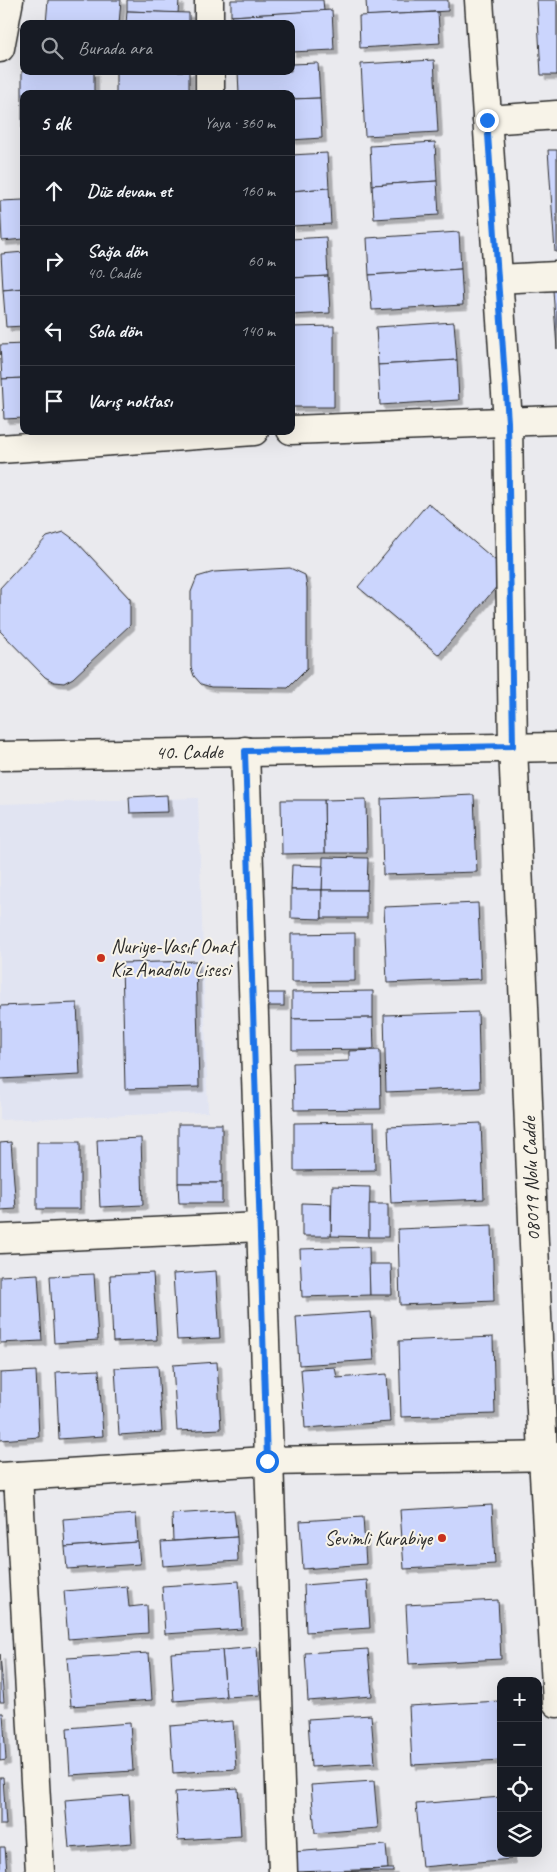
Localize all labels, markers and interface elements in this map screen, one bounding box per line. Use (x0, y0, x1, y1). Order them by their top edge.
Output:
search box (20, 20, 295, 75)
icon: search (38, 34, 66, 62)
text: Burada ara (78, 36, 152, 60)
route end (476, 109, 499, 132)
text: 5 dk (40, 110, 71, 136)
text: Yaya · 360 m (204, 113, 275, 133)
icon: ahead (40, 177, 68, 205)
text: Düz devam et (87, 179, 172, 203)
text: 160 m (241, 181, 275, 201)
text: Sağa dön (87, 239, 148, 263)
icon: right (40, 247, 68, 275)
text: 60 m (248, 251, 275, 271)
text: 40. Cadde (87, 263, 141, 283)
icon: left (40, 317, 68, 345)
text: Sola dön (87, 319, 142, 343)
text: 140 m (241, 321, 275, 341)
icon: arrive (40, 387, 68, 415)
text: Varış noktası (87, 389, 172, 413)
street label: 40. Cadde (155, 739, 224, 765)
place label: Nuriye-Vasıf Onat Kız Anadolu Lisesi (111, 934, 238, 982)
marker: Nuriye-Vasıf Onat Kız Anadolu Lisesi (95, 952, 107, 964)
street label: 08019 Nolu Cadde (516, 1115, 546, 1242)
route start (256, 1450, 279, 1473)
place label: Sevimli Kurabiye (324, 1526, 433, 1551)
marker: Sevimli Kurabiye (436, 1532, 448, 1544)
map controls (497, 1677, 542, 1857)
button: + (497, 1677, 542, 1722)
button: − (497, 1722, 542, 1767)
button: locate (497, 1767, 542, 1812)
button: layers (497, 1812, 542, 1857)

